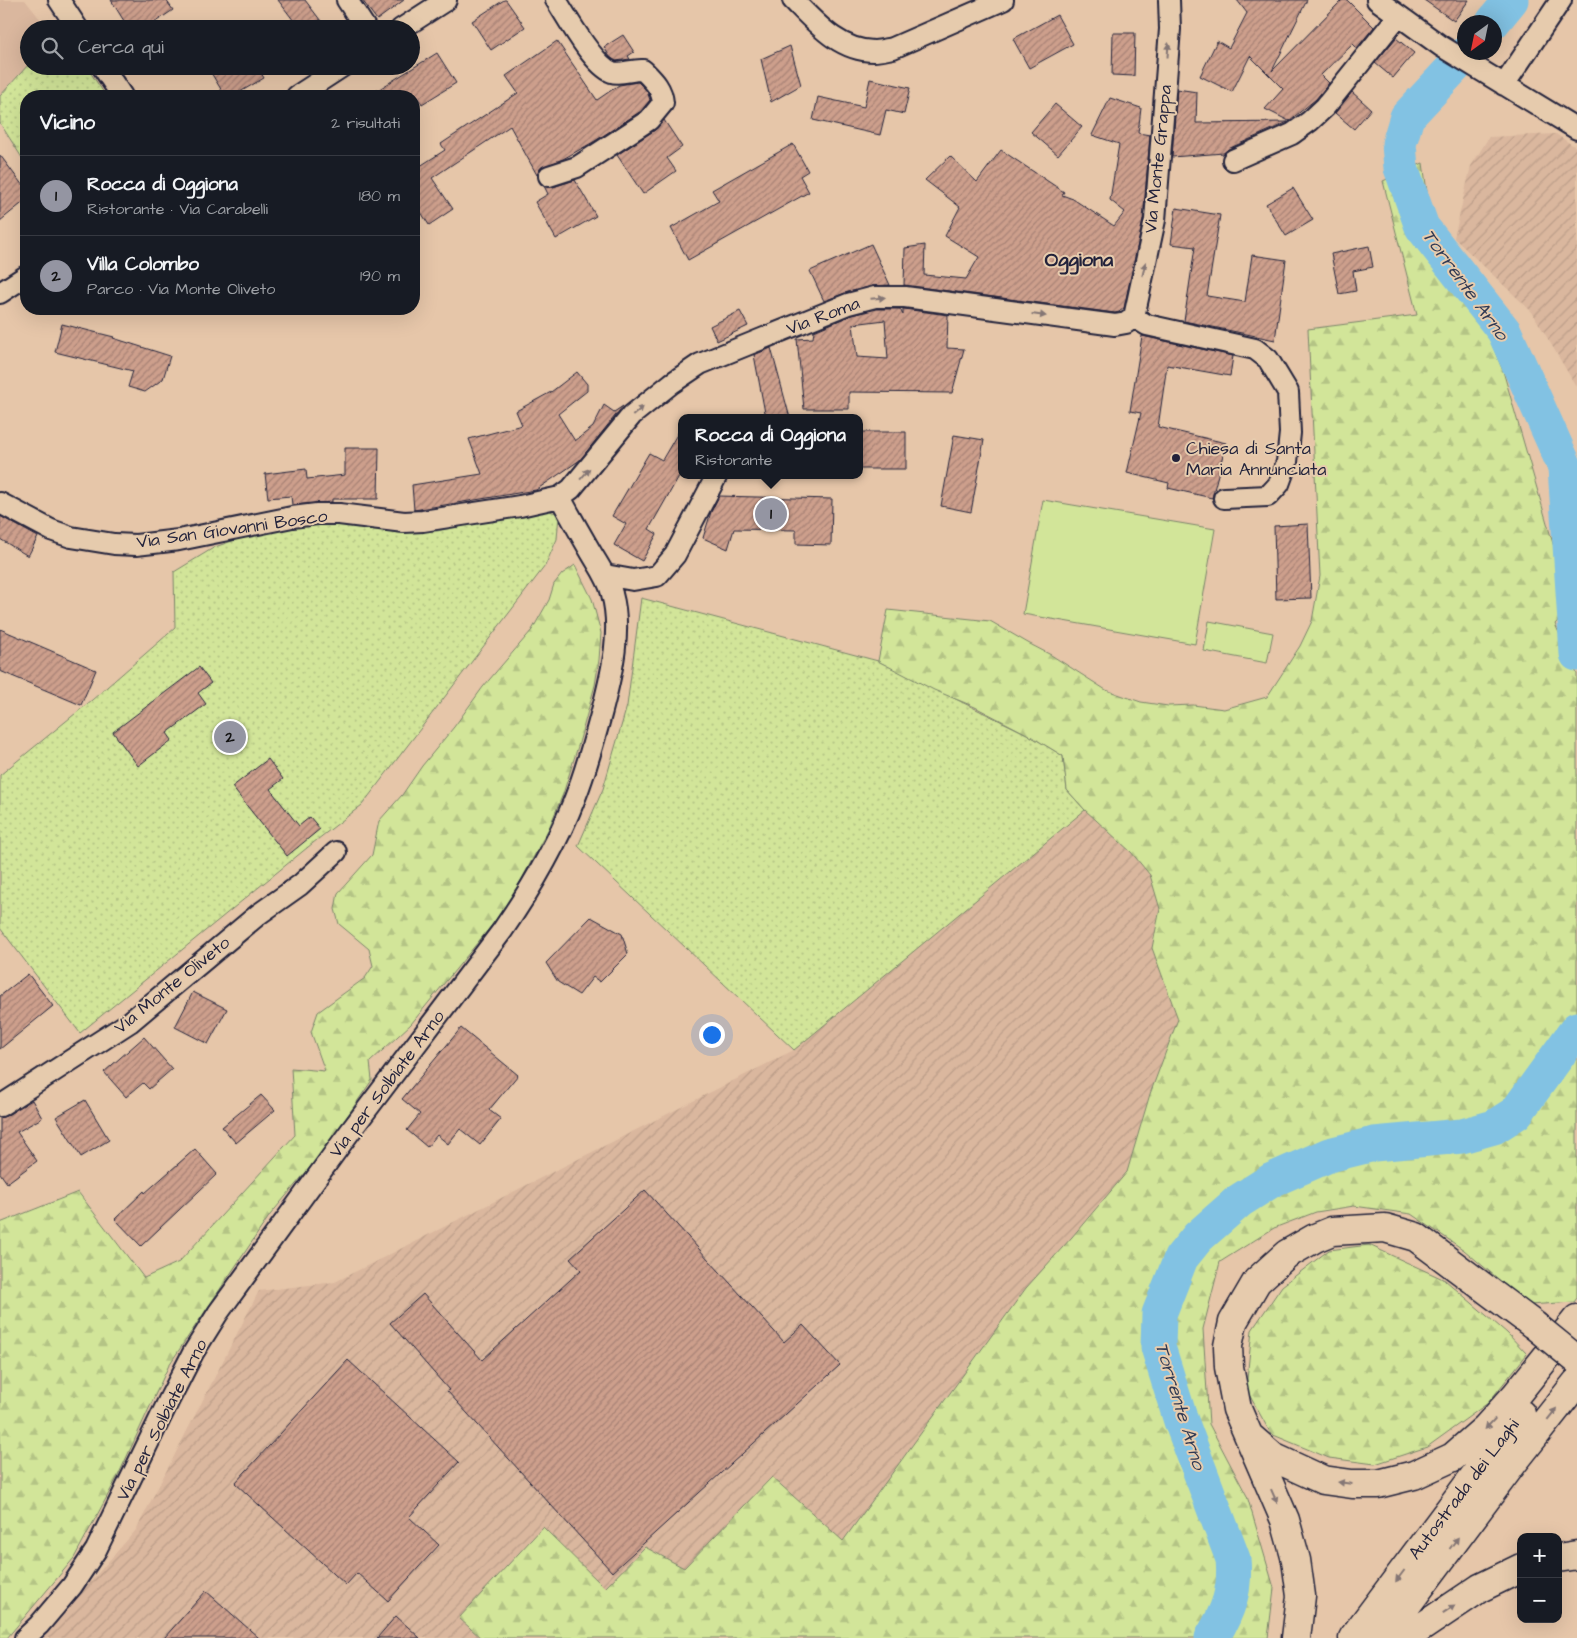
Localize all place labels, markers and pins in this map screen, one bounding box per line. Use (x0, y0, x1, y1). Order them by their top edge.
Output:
place label: Chiesa di Santa Maria Annunciata (1186, 436, 1326, 482)
marker: Chiesa di Santa Maria Annunciata (1170, 452, 1182, 464)
pin: 1 (755, 495, 787, 533)
pin: 2 (214, 718, 246, 756)

